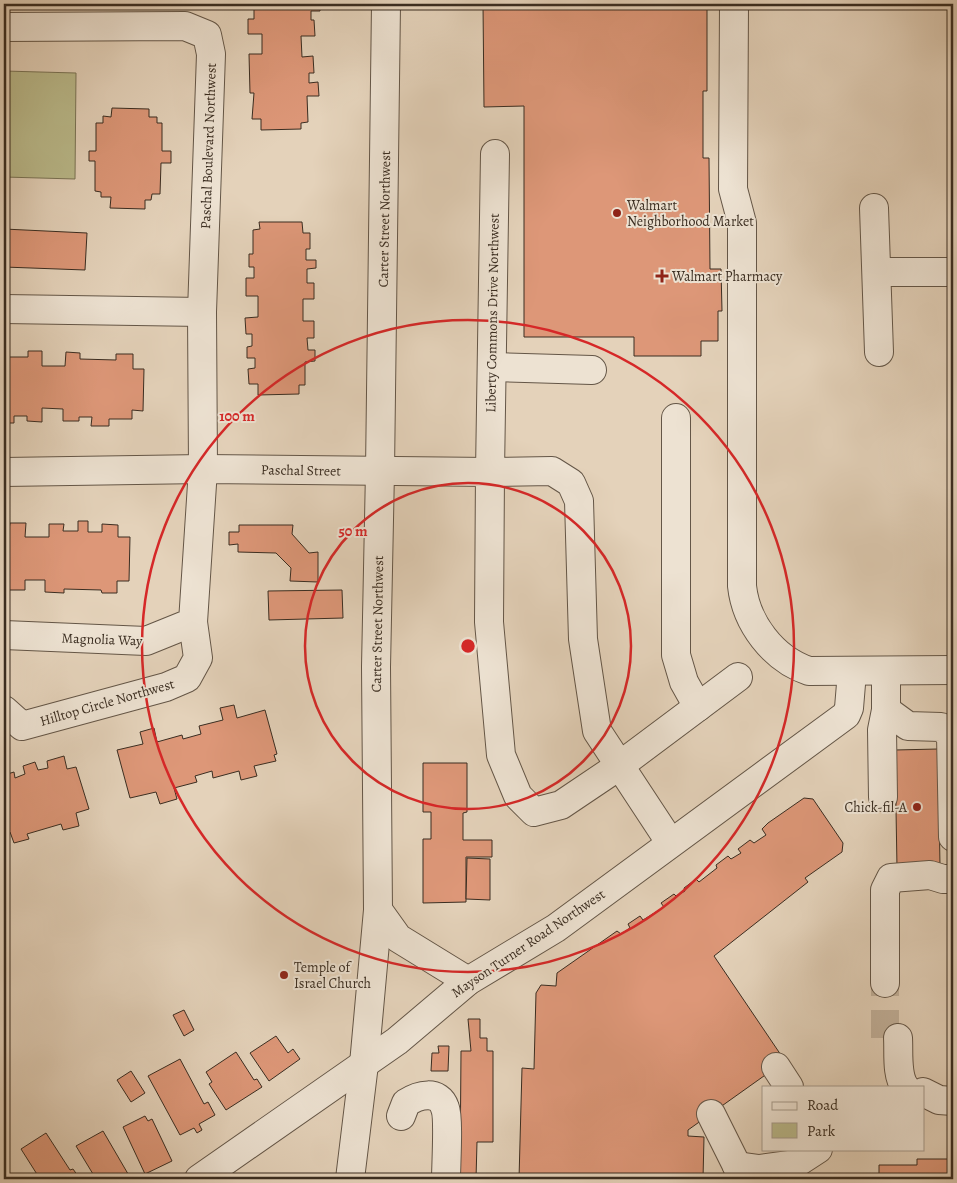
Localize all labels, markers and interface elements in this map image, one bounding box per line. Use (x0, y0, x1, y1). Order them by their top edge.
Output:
street label: Paschal Boulevard Northwest (196, 62, 221, 229)
street label: Carter Street Northwest (374, 150, 395, 288)
place label: Walmart Neighborhood Market (626, 196, 754, 231)
marker: Walmart Neighborhood Market (611, 207, 623, 219)
street label: Liberty Commons Drive Northwest (481, 213, 504, 413)
place label: Walmart Pharmacy (671, 267, 783, 286)
marker: Walmart Pharmacy (656, 270, 668, 282)
text: 100 m (219, 406, 255, 426)
street label: Paschal Street (261, 460, 342, 481)
text: 50 m (338, 521, 368, 541)
street label: Carter Street Northwest (367, 555, 388, 693)
street label: Magnolia Way (61, 629, 144, 650)
centre of rings (459, 637, 477, 655)
street label: Hilltop Circle Northwest (38, 674, 177, 731)
place label: Chick-fil-A (845, 798, 908, 817)
marker: Chick-fil-A (911, 801, 923, 813)
street label: Mayson Turner Road Northwest (448, 885, 609, 1002)
place label: Temple of Israel Church (294, 958, 372, 993)
marker: Temple of Israel Church (278, 969, 290, 981)
legend (762, 1086, 924, 1150)
text: Road (807, 1095, 839, 1115)
text: Park (807, 1121, 836, 1141)

